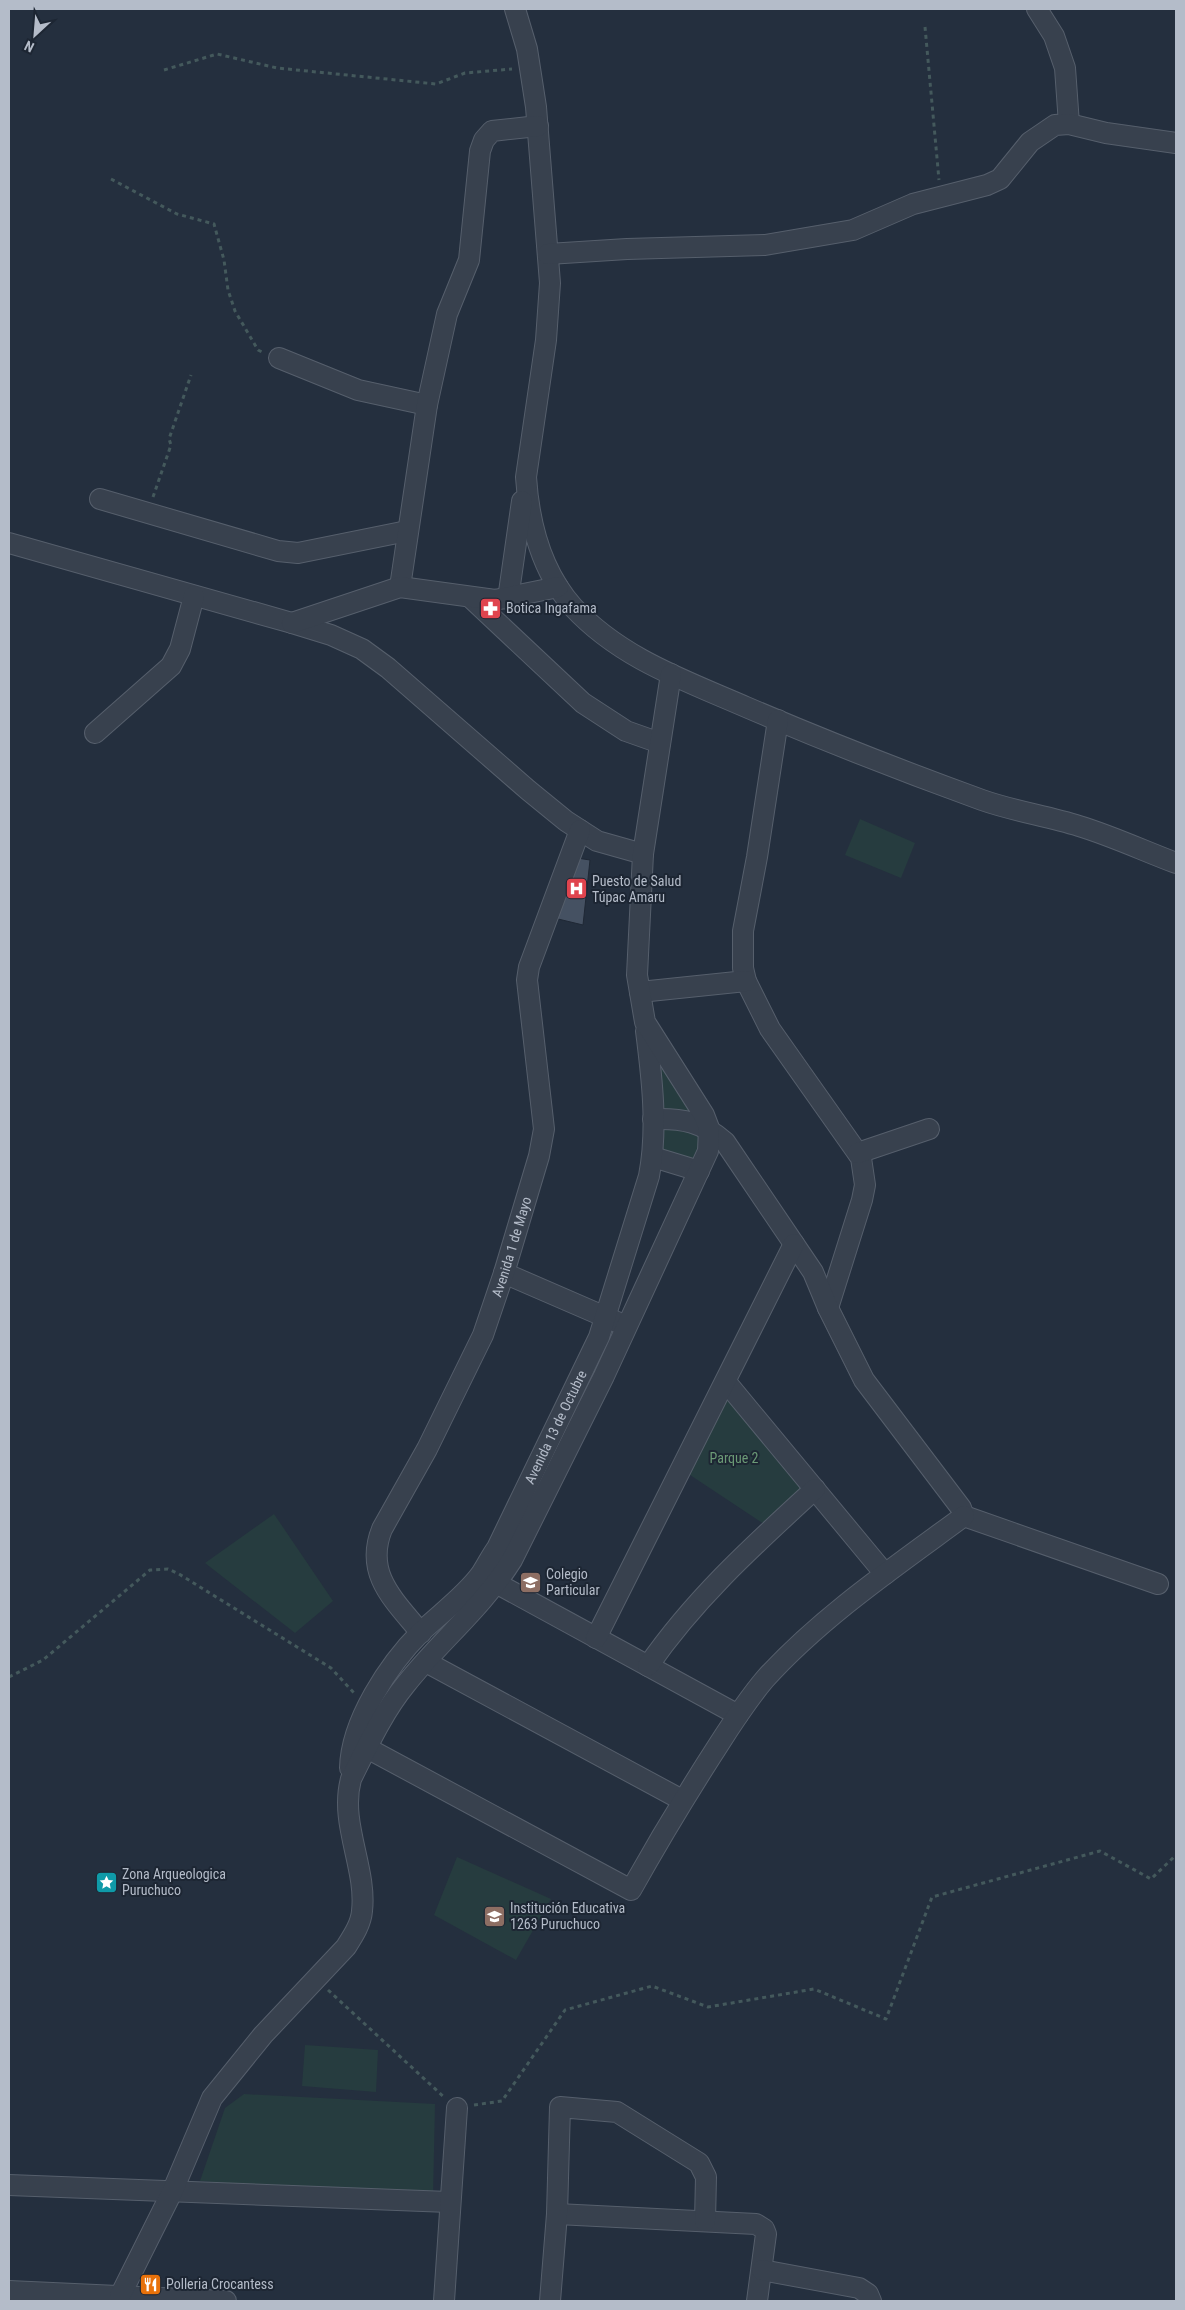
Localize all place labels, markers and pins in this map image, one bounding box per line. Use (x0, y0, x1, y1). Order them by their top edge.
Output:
pharmacy icon: Botica Ingafama (478, 596, 502, 620)
place label: Botica Ingafama (506, 600, 597, 616)
place label: Puesto de Salud Túpac Amaru (592, 873, 681, 905)
hospital icon: Puesto de Salud Túpac Amaru (564, 877, 588, 901)
place label: Colegio Particular (546, 1566, 600, 1598)
school or university icon: Colegio Particular (518, 1570, 542, 1594)
place label: Zona Arqueologica Puruchuco (122, 1866, 226, 1898)
place icon: Zona Arqueologica Puruchuco (94, 1870, 118, 1894)
place label: Institución Educativa 1263 Puruchuco (510, 1900, 625, 1932)
school or university icon: Institución Educativa 1263 Puruchuco (482, 1904, 506, 1928)
restaurant icon: Polleria Crocantess (138, 2272, 162, 2296)
place label: Polleria Crocantess (166, 2276, 274, 2292)

